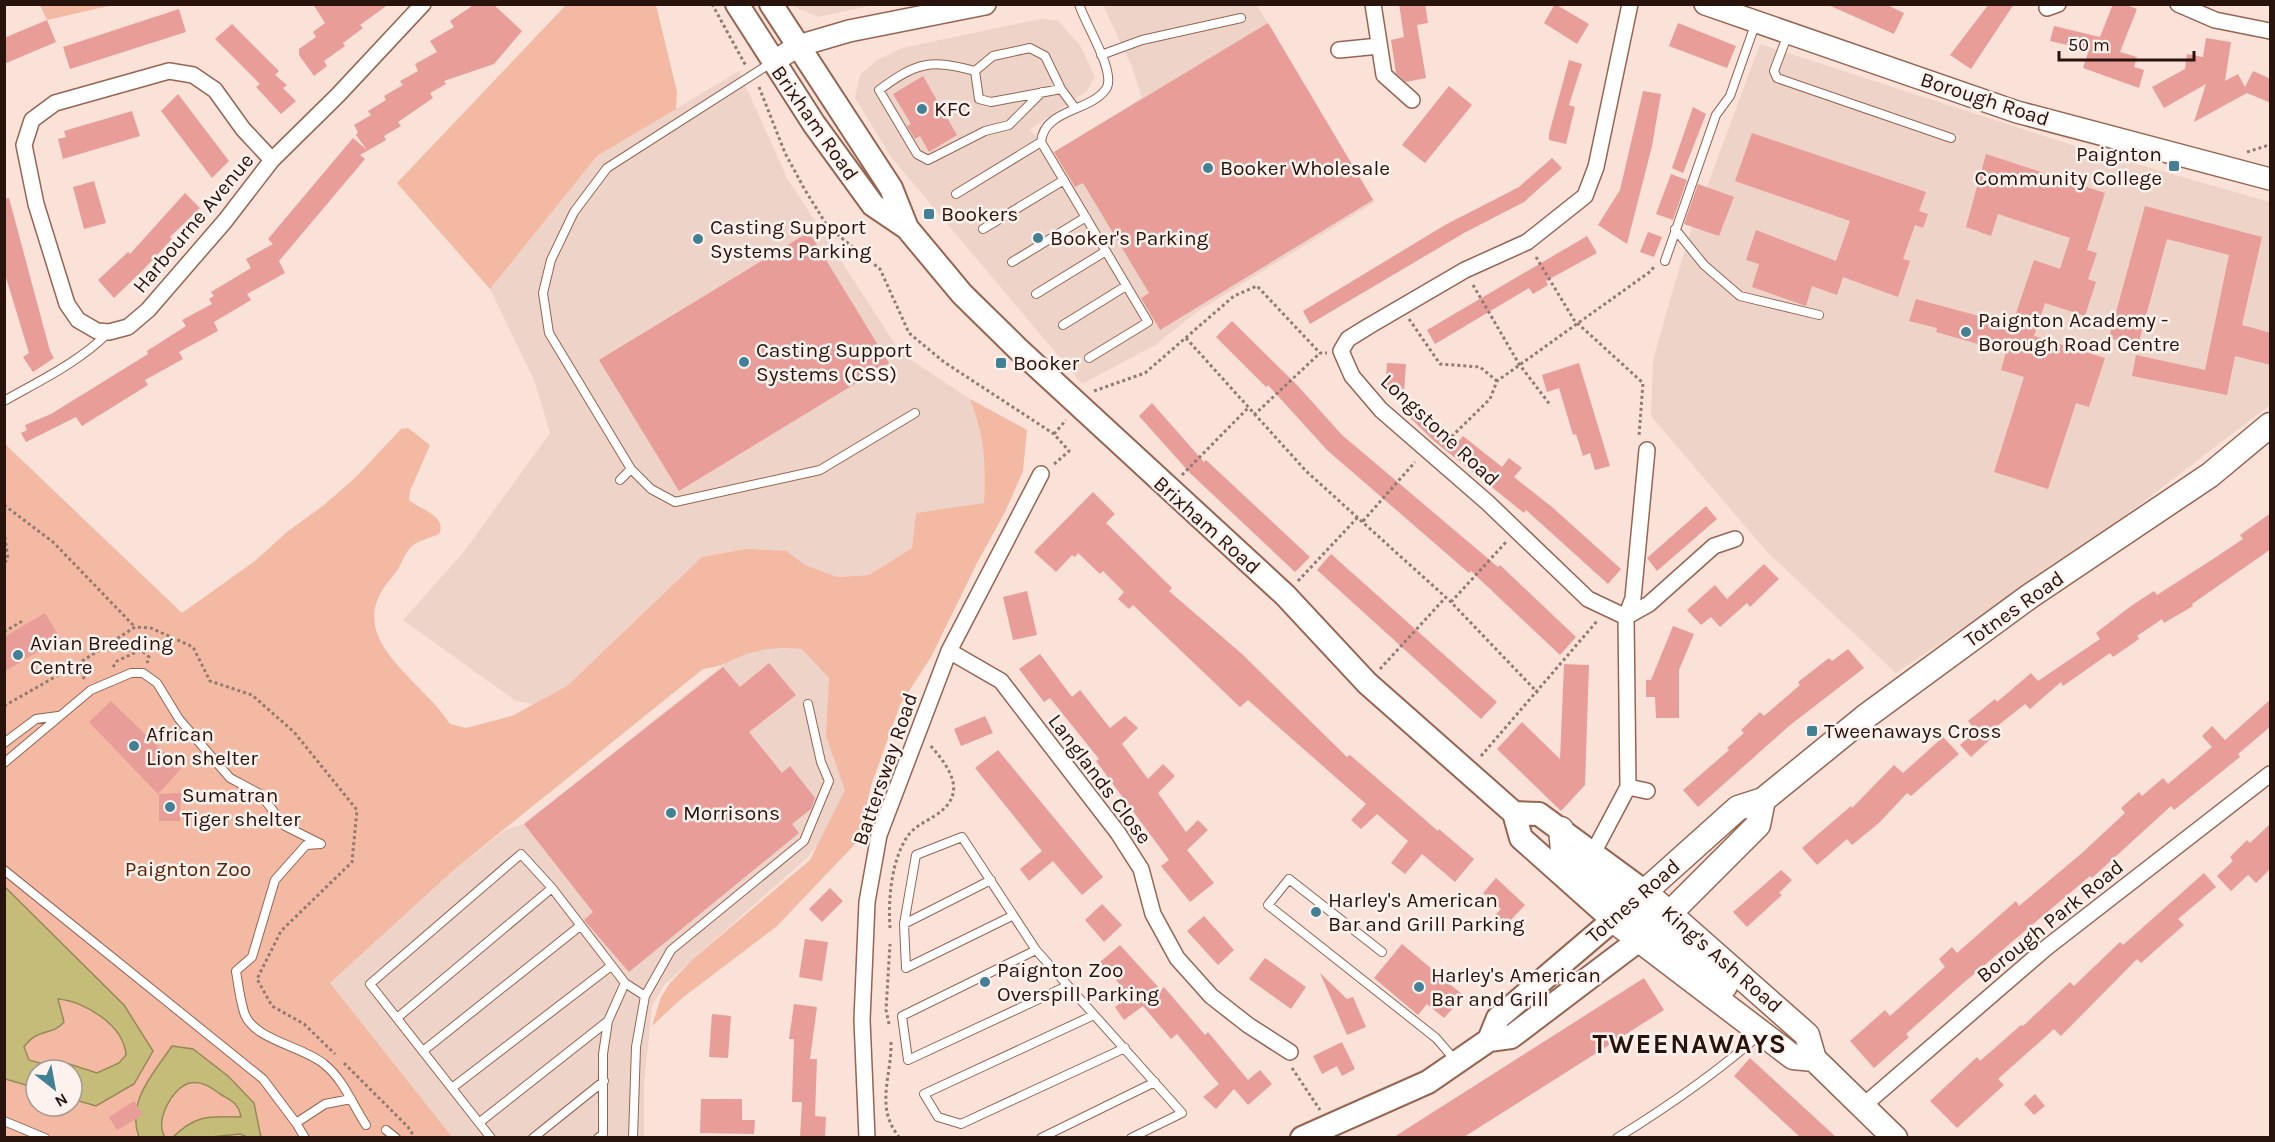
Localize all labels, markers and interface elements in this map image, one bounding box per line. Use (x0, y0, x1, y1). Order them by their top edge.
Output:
scale bar (2059, 24, 2194, 62)
text: 50 m (2068, 34, 2110, 56)
street label: Brixham Road (766, 61, 864, 185)
street label: Borough Road (1917, 67, 2053, 131)
place label: KFC (934, 97, 971, 121)
marker: KFC (915, 102, 929, 116)
place label: Paignton Community College (1975, 142, 2162, 190)
street label: Harbourne Avenue (128, 148, 258, 298)
place label: Booker Wholesale (1220, 156, 1390, 180)
marker: Paignton Community College (2167, 159, 2181, 173)
marker: Booker Wholesale (1201, 161, 1215, 175)
place label: Bookers (941, 202, 1018, 226)
marker: Bookers (922, 207, 936, 221)
place label: Casting Support Systems Parking (710, 215, 871, 263)
place label: Booker's Parking (1050, 226, 1209, 250)
marker: Booker's Parking (1031, 231, 1045, 245)
marker: Casting Support Systems Parking (691, 232, 705, 246)
place label: Paignton Academy - Borough Road Centre (1978, 308, 2180, 356)
marker: Paignton Academy - Borough Road Centre (1959, 325, 1973, 339)
place label: Casting Support Systems (CSS) (756, 338, 912, 386)
place label: Booker (1013, 351, 1080, 375)
marker: Casting Support Systems (CSS) (737, 355, 751, 369)
marker: Booker (994, 356, 1008, 370)
street label: Longstone Road (1376, 369, 1504, 491)
street label: Brixham Road (1149, 471, 1265, 579)
street label: Totnes Road (1960, 566, 2068, 652)
place label: Avian Breeding Centre (30, 631, 173, 679)
marker: Avian Breeding Centre (11, 648, 25, 662)
street label: Battersway Road (848, 690, 922, 848)
street label: Langlands Close (1043, 709, 1157, 849)
place label: Tweenaways Cross (1824, 719, 2002, 743)
place label: African Lion shelter (146, 722, 258, 770)
marker: Tweenaways Cross (1805, 724, 1819, 738)
marker: African Lion shelter (127, 739, 141, 753)
place label: Sumatran Tiger shelter (182, 783, 301, 831)
marker: Sumatran Tiger shelter (163, 800, 177, 814)
place label: Morrisons (683, 801, 780, 825)
marker: Morrisons (664, 806, 678, 820)
street label: Totnes Road (1581, 854, 1685, 948)
street label: Borough Park Road (1972, 854, 2128, 988)
park label: Paignton Zoo (125, 857, 251, 881)
place label: Harley's American Bar and Grill Parking (1328, 888, 1525, 936)
street label: King's Ash Road (1657, 900, 1787, 1018)
marker: Harley's American Bar and Grill Parking (1309, 905, 1323, 919)
place label: Paignton Zoo Overspill Parking (997, 958, 1159, 1006)
place label: Harley's American Bar and Grill (1431, 963, 1601, 1011)
marker: Paignton Zoo Overspill Parking (978, 975, 992, 989)
marker: Harley's American Bar and Grill (1412, 980, 1426, 994)
district label: TWEENAWAYS (1593, 1028, 1787, 1060)
north arrow (24, 1058, 84, 1118)
text: N (52, 1089, 71, 1112)

